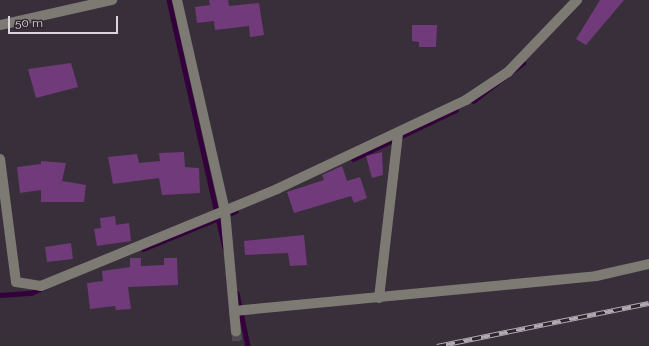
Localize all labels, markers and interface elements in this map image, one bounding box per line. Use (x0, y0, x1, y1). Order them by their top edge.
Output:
scale bar (10, 8, 120, 34)
text: 50 m (15, 16, 43, 30)

